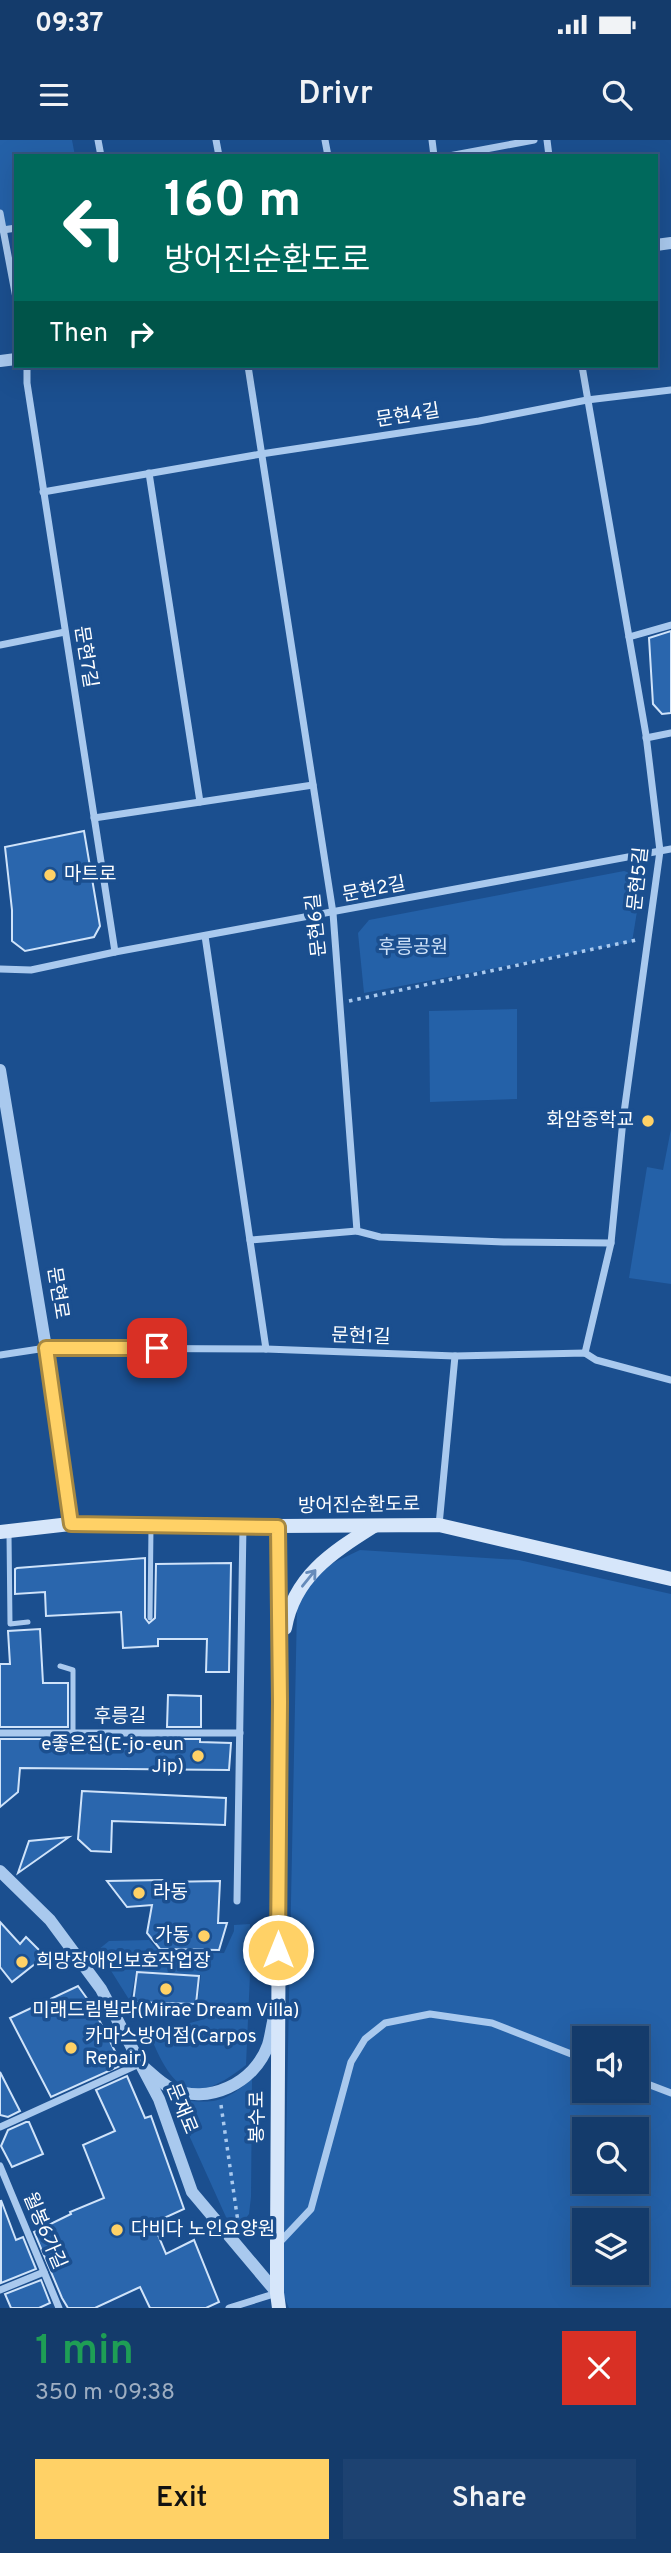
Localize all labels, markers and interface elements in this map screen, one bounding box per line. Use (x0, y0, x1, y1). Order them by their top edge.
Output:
text: 09:37 (35, 8, 104, 41)
text: Drivr (298, 75, 373, 115)
icon: menu (35, 76, 73, 114)
icon: search (598, 76, 636, 114)
text: 160 m (164, 172, 301, 234)
icon: left (49, 182, 140, 273)
text: 방어진순환도로 (164, 242, 370, 282)
icon: right (122, 315, 160, 353)
text: Then (49, 318, 108, 351)
street label: 문현4길 (374, 399, 442, 433)
street label: 문현7길 (68, 624, 102, 690)
street label: 문현5길 (624, 846, 654, 912)
place label: 마트로 (64, 863, 116, 887)
marker: 마트로 (42, 867, 58, 883)
street label: 문현2길 (340, 872, 408, 908)
street label: 문현6길 (302, 892, 332, 958)
park label: 후릉공원 (378, 936, 448, 960)
place label: 화암중학교 (547, 1109, 634, 1133)
marker: 화암중학교 (640, 1113, 656, 1129)
street label: 문현로 (41, 1265, 73, 1321)
pin (127, 1318, 187, 1378)
street label: 문현1길 (331, 1324, 391, 1350)
icon: arrive (138, 1329, 176, 1367)
street label: 방어진순환도로 (298, 1493, 420, 1519)
one-way arrow (301, 1569, 316, 1587)
street label: 후릉길 (94, 1705, 146, 1729)
place label: e좋은집(E-jo-eun Jip) (41, 1733, 184, 1779)
marker: e좋은집(E-jo-eun Jip) (190, 1748, 206, 1764)
place label: 라동 (153, 1881, 188, 1905)
marker: 라동 (131, 1885, 147, 1901)
position arrow (241, 1913, 315, 1987)
place label: 가동 (155, 1924, 190, 1948)
marker: 가동 (196, 1928, 212, 1944)
place label: 희망장애인보호작업장 (36, 1950, 211, 1974)
marker: 희망장애인보호작업장 (14, 1954, 30, 1970)
marker: 미래드림빌라(Mirae Dream Villa) (158, 1981, 174, 1997)
place label: 미래드림빌라(Mirae Dream Villa) (32, 1999, 300, 2023)
place label: 카마스방어점(Carpos Repair) (85, 2025, 257, 2071)
map controls (572, 2026, 649, 2285)
button: sound (572, 2026, 649, 2103)
marker: 카마스방어점(Carpos Repair) (63, 2040, 79, 2056)
street label: 문재로 (160, 2080, 202, 2138)
street label: 봉수로 (246, 2091, 270, 2143)
button: search (572, 2117, 649, 2194)
street label: 월봉6가길 (17, 2189, 71, 2273)
button: layers (572, 2208, 649, 2285)
place label: 다비다 노인요양원 (131, 2218, 275, 2242)
marker: 다비다 노인요양원 (109, 2222, 125, 2238)
text: 1 min (35, 2326, 134, 2379)
button: close (562, 2331, 636, 2405)
text: 350 m · 09:38 (35, 2379, 175, 2408)
button: Exit (35, 2459, 329, 2539)
button: Share (343, 2459, 636, 2539)

